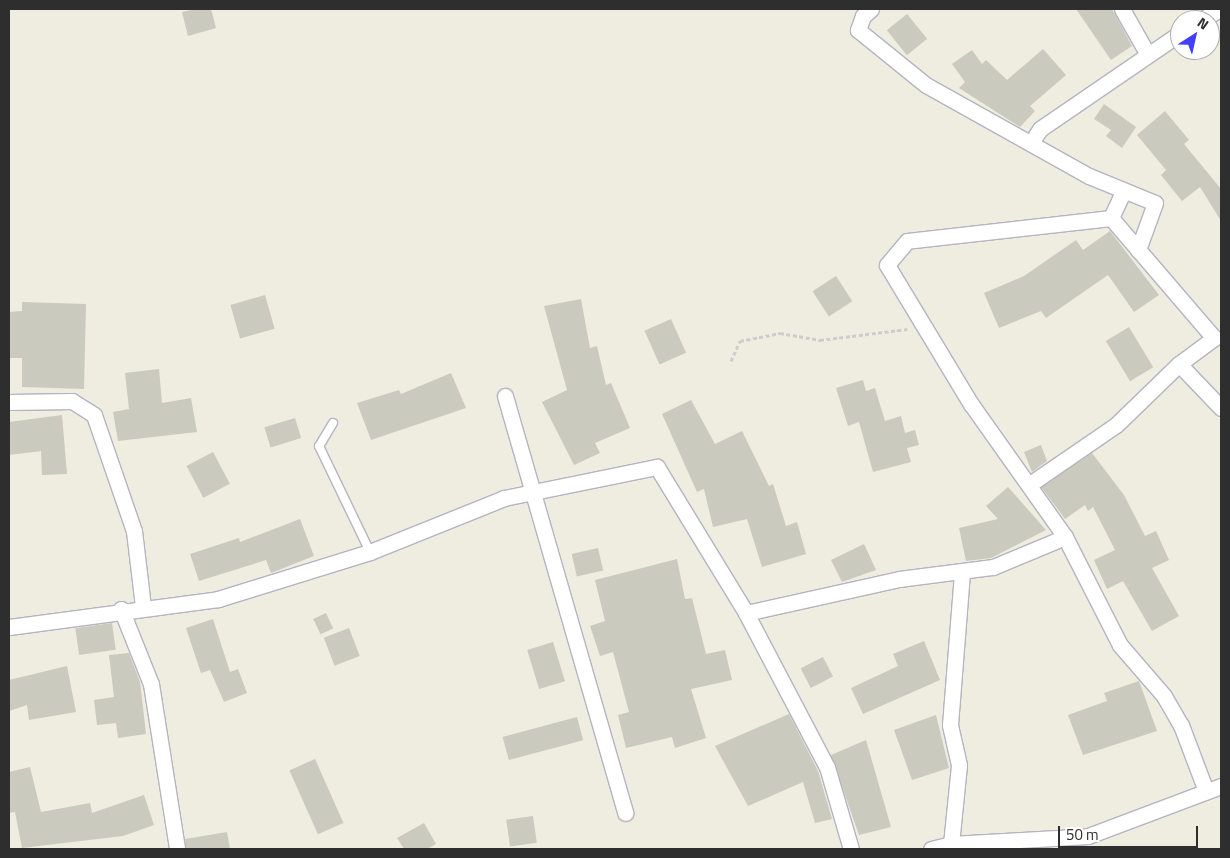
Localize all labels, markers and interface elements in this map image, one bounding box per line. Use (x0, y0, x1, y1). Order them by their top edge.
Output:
north arrow (1170, 10, 1220, 60)
text: N (1193, 12, 1213, 35)
scale bar (1060, 816, 1200, 848)
text: 50 m (1066, 823, 1099, 846)

